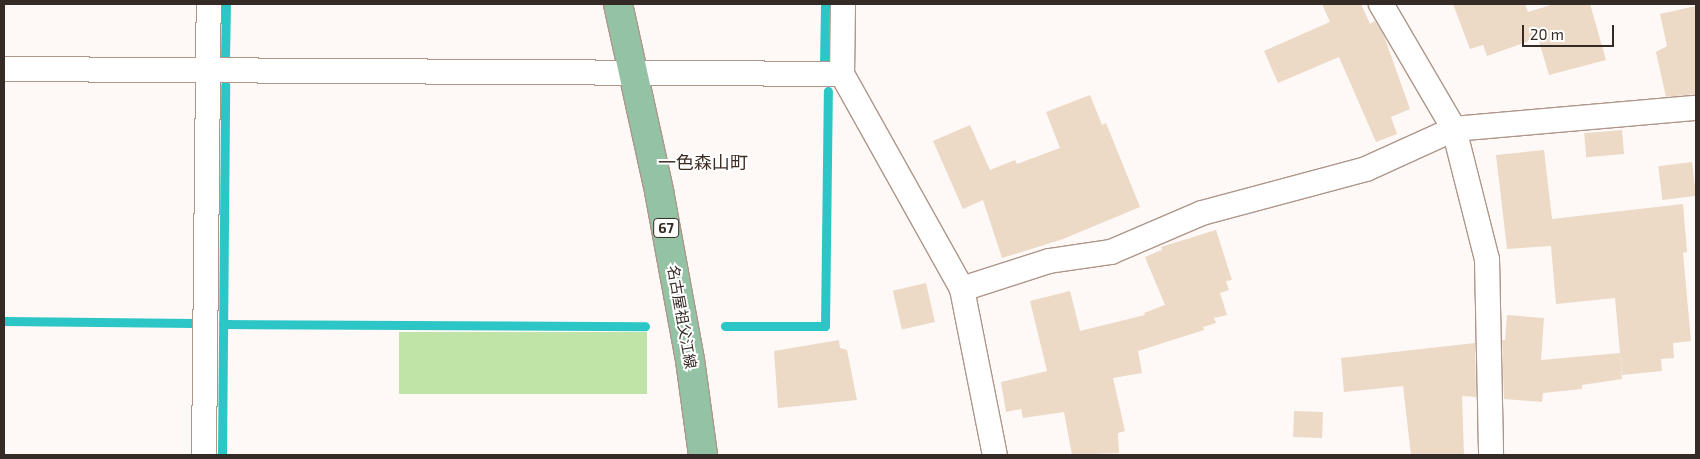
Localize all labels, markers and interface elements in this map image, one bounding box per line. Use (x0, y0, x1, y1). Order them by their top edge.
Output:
scale bar (1525, 15, 1618, 47)
text: 20 m (1530, 25, 1564, 43)
district label: 一色森山町 (658, 151, 748, 173)
road number: 67 (652, 217, 680, 240)
street label: 名古屋祖父江線 (664, 264, 700, 370)

